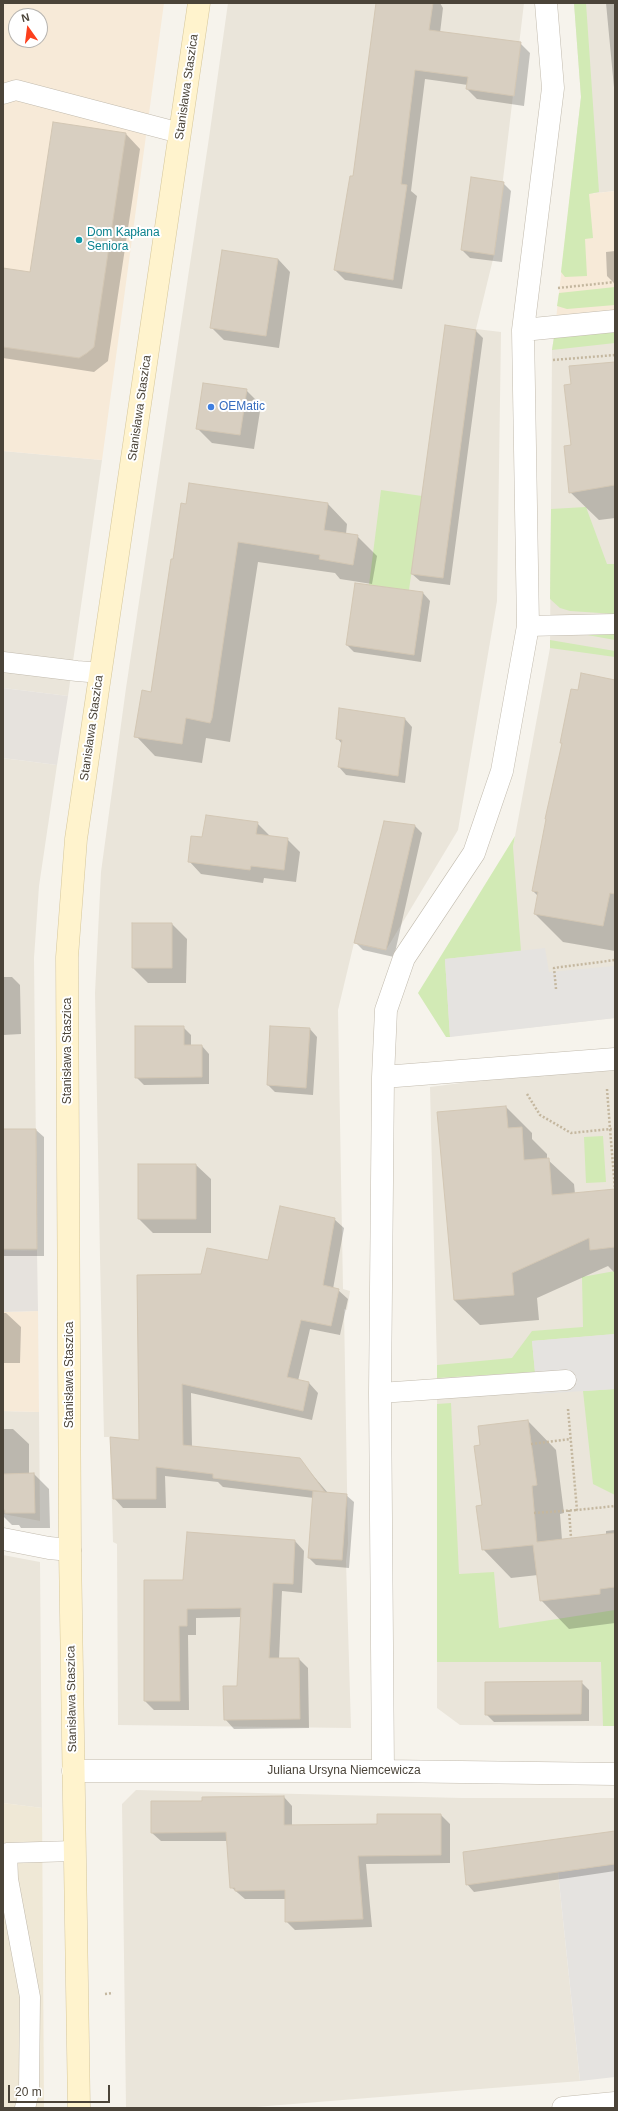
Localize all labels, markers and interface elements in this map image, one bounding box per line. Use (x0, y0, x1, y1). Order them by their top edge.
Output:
north arrow (8, 8, 48, 48)
text: N (20, 11, 31, 24)
street label: Stanisława Staszica (172, 33, 202, 141)
place label: Dom Kapłana Seniora (87, 226, 160, 254)
marker: Dom Kapłana Seniora (74, 235, 84, 245)
street label: Stanisława Staszica (125, 354, 155, 462)
place label: OEMatic (219, 400, 265, 414)
marker: OEMatic (206, 402, 216, 412)
street label: Stanisława Staszica (77, 674, 107, 782)
street label: Stanisława Staszica (61, 998, 75, 1104)
street label: Stanisława Staszica (63, 1322, 77, 1428)
street label: Stanisława Staszica (64, 1646, 80, 1752)
street label: Juliana Ursyna Niemcewicza (267, 1764, 421, 1778)
scale bar (10, 2077, 112, 2103)
text: 20 m (15, 2085, 42, 2099)

